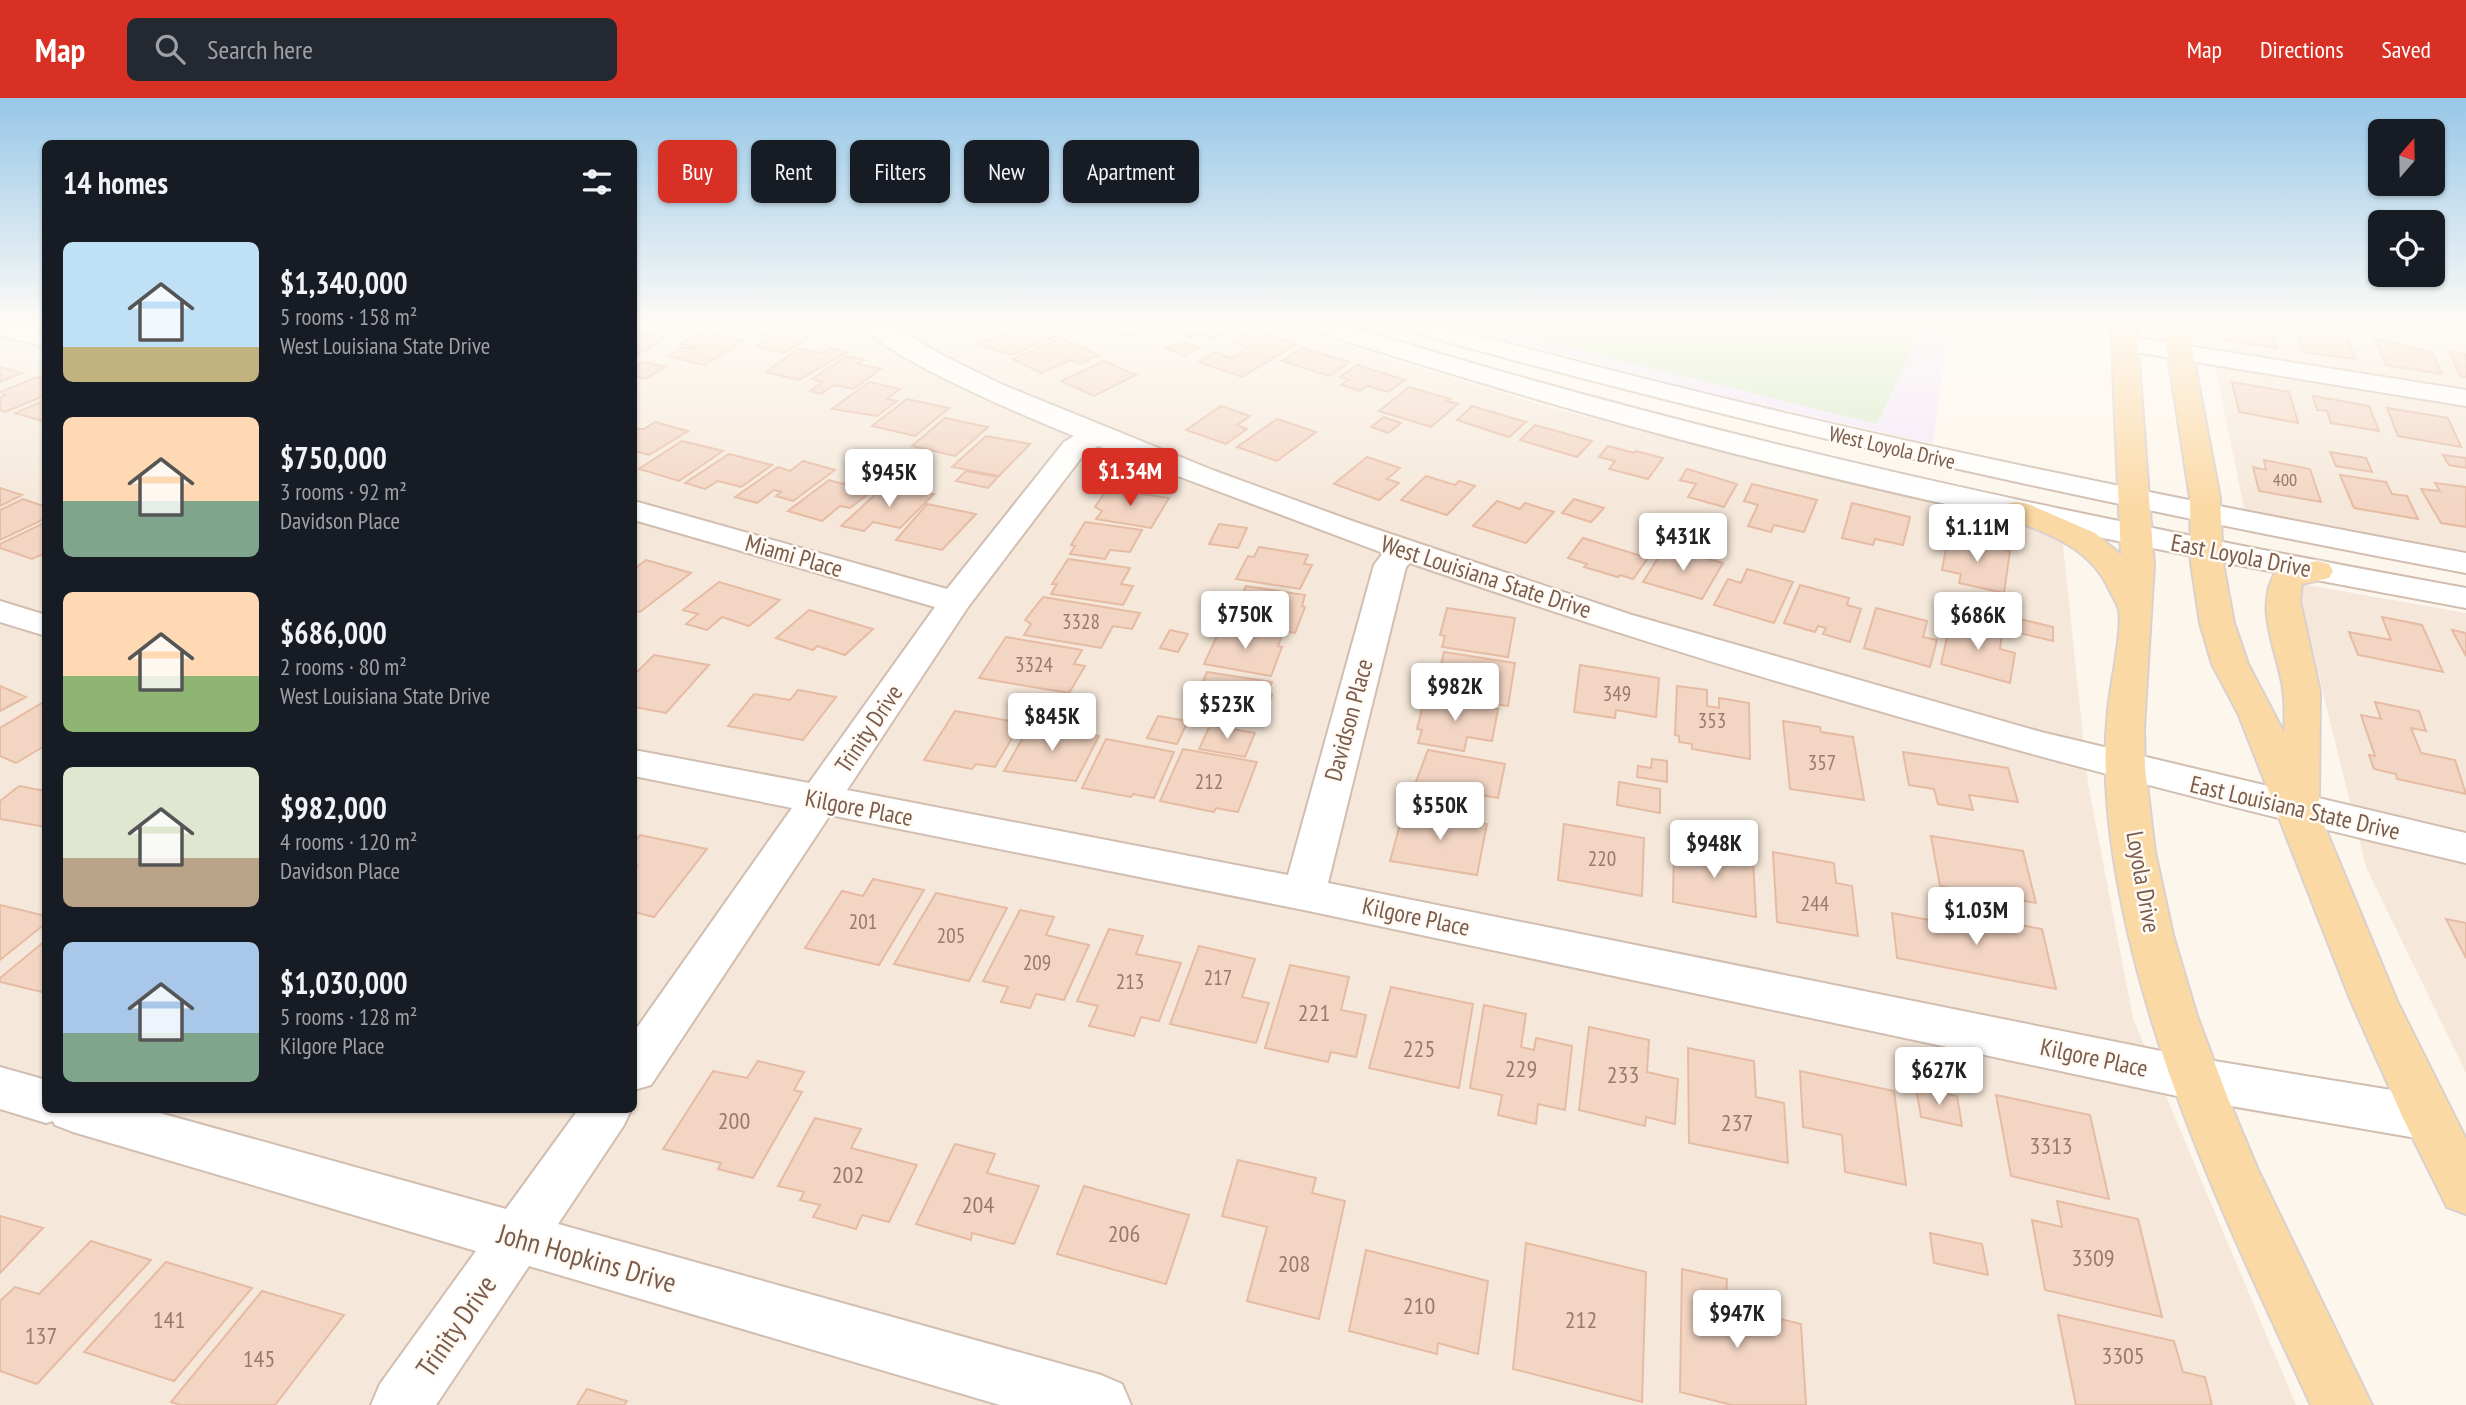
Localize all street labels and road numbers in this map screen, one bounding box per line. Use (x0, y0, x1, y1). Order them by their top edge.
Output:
street label: West Loyola Drive (1826, 420, 1958, 475)
street label: Miami Place (742, 527, 847, 584)
street label: East Loyola Drive (2168, 527, 2314, 584)
street label: West Louisiana State Drive (1377, 528, 1595, 625)
street label: Davidson Place (1317, 655, 1380, 784)
street label: Trinity Drive (828, 679, 909, 779)
street label: East Louisiana State Drive (2187, 768, 2403, 847)
street label: Kilgore Place (803, 782, 916, 833)
street label: Loyola Drive (2119, 829, 2168, 935)
street label: Kilgore Place (1360, 890, 1473, 943)
street label: Kilgore Place (2038, 1031, 2151, 1084)
street label: John Hopkins Drive (493, 1214, 681, 1301)
street label: Trinity Drive (407, 1267, 504, 1384)

